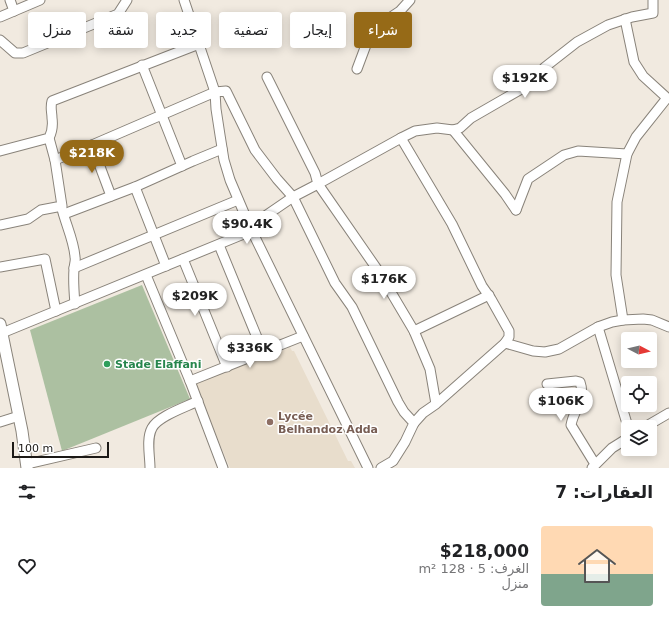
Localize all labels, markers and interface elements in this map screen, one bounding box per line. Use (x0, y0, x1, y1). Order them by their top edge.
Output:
chip: منزل (28, 12, 86, 48)
chip: شقة (94, 12, 148, 48)
chip: جديد (156, 12, 211, 48)
chip: تصفية (219, 12, 282, 48)
chip: إيجار (290, 12, 346, 48)
chip: شراء (354, 12, 412, 48)
pin: $192K (497, 65, 553, 99)
text: $192K (502, 70, 548, 85)
pin: $218K (64, 140, 120, 174)
text: $218K (69, 145, 115, 160)
pin: $90.4K (214, 211, 280, 245)
text: $90.4K (221, 216, 273, 231)
pin: $176K (356, 266, 412, 300)
text: $176K (361, 271, 407, 286)
pin: $209K (167, 283, 223, 317)
text: $209K (172, 288, 218, 303)
north arrow (621, 332, 657, 368)
map controls (621, 332, 657, 456)
pin: $336K (222, 335, 278, 369)
text: $336K (227, 340, 273, 355)
place label: Stade Elaffani (115, 358, 201, 371)
marker: Stade Elaffani (102, 359, 112, 369)
button: locate (621, 376, 657, 412)
pin: $106K (533, 388, 589, 422)
text: $106K (538, 393, 584, 408)
place label: Lycée Belhandoz Adda (278, 410, 378, 436)
marker: Lycée Belhandoz Adda (265, 417, 275, 427)
button: layers (621, 420, 657, 456)
scale bar (12, 440, 109, 459)
text: 100 m (18, 442, 53, 455)
icon: filters (16, 481, 38, 503)
text: العقارات: 7 (555, 482, 653, 502)
text: $218,000 (440, 541, 529, 561)
icon: home (573, 542, 621, 590)
icon: heart (16, 555, 38, 577)
text: الغرف: 5 · 128 m² (418, 561, 529, 576)
text: منزل (501, 576, 529, 591)

